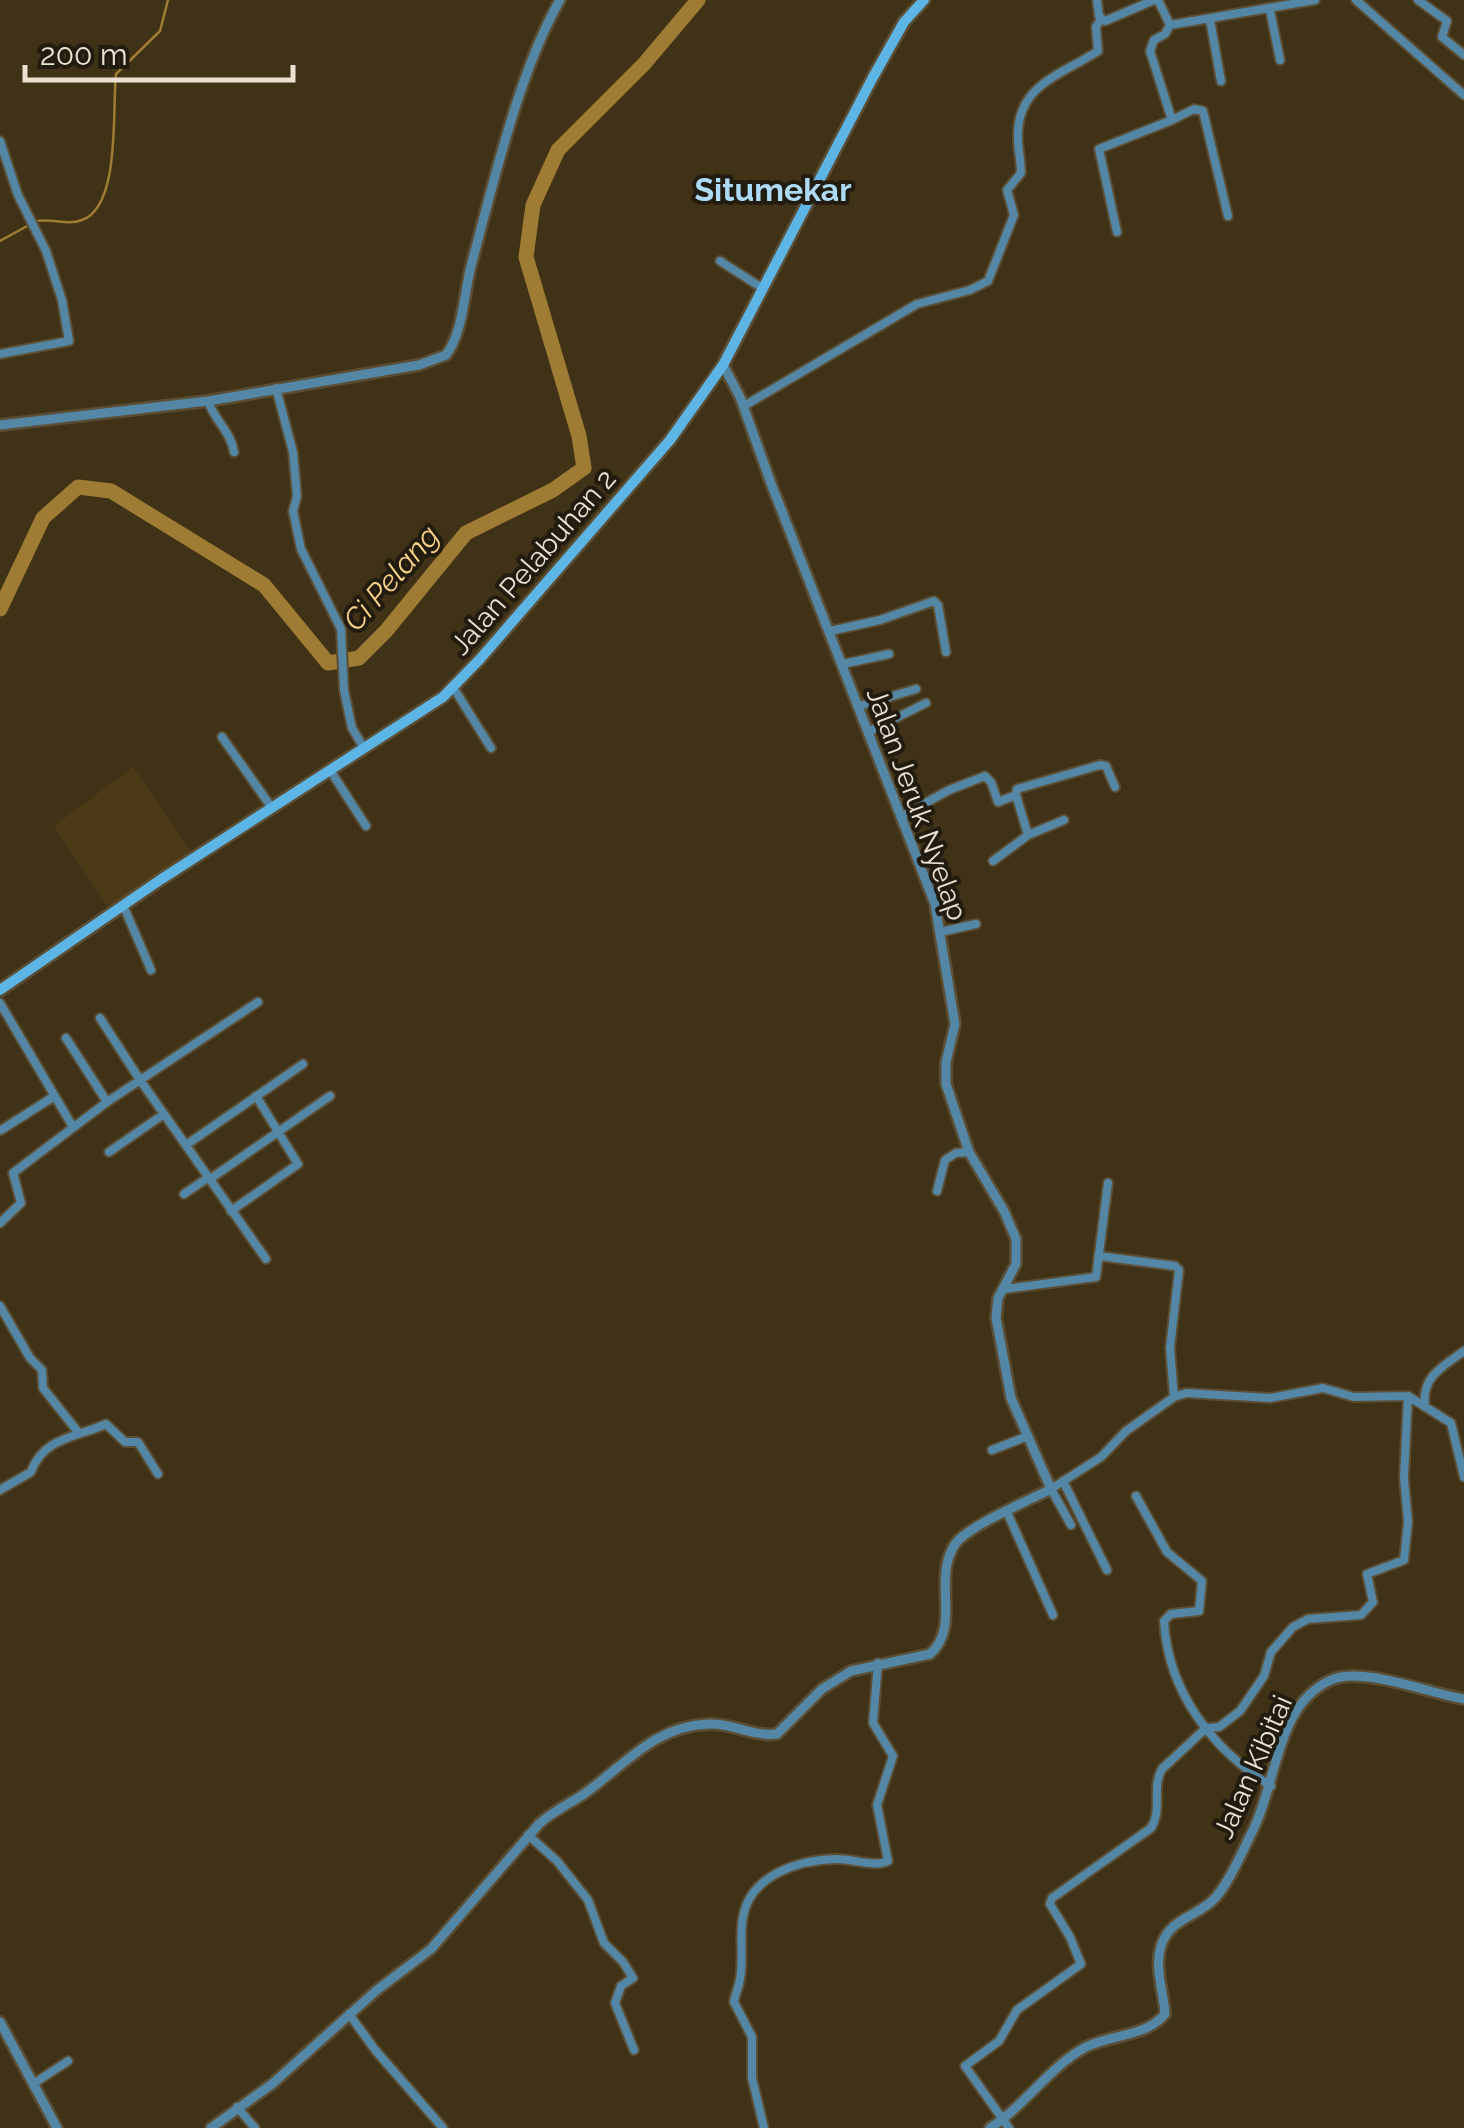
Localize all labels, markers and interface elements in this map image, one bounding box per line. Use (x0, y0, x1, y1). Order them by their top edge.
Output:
scale bar (25, 20, 292, 82)
text: 200 m (40, 37, 128, 72)
district label: Situmekar (694, 171, 852, 208)
street label: Jalan Pelabuhan 2 (444, 463, 622, 661)
water label: Ci Pelang (336, 518, 446, 638)
street label: Jalan Jeruk Nyelap (860, 683, 974, 925)
street label: Jalan Kibitai (1207, 1690, 1299, 1844)

